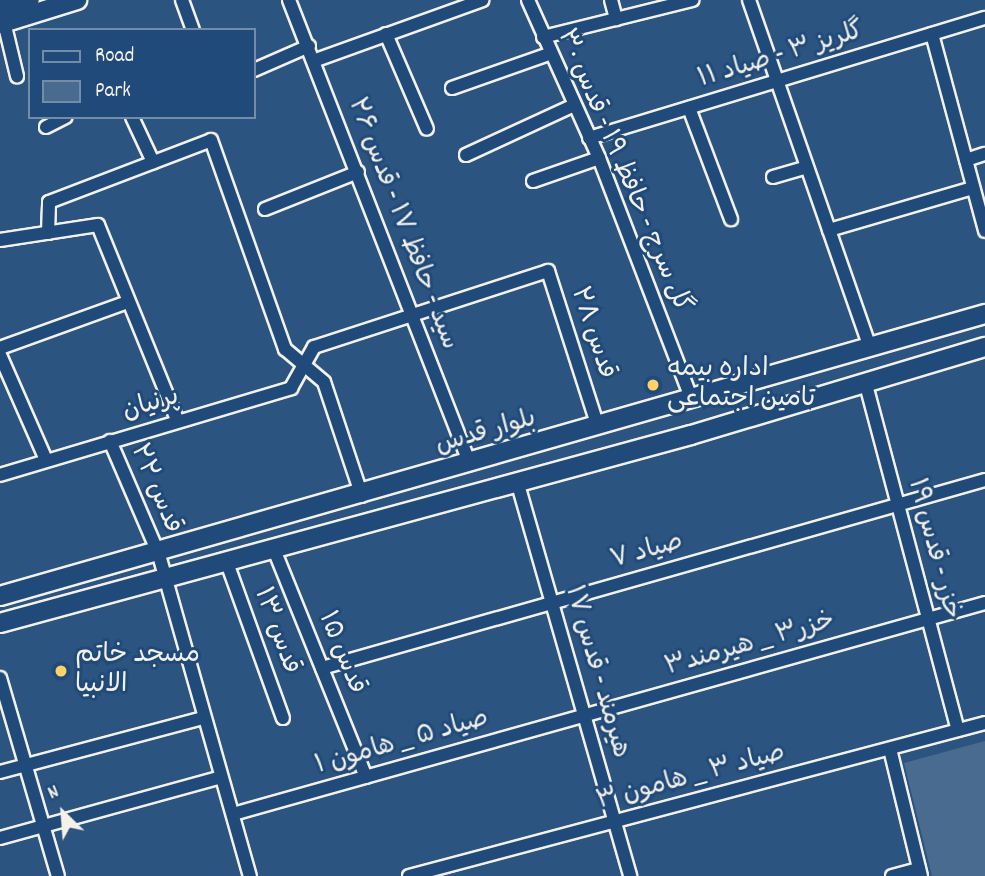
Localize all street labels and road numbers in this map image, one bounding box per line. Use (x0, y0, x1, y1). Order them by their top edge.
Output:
street label: گلریز ۳ - صیاد ۱۱ (694, 16, 868, 96)
street label: گل سرج - حافظ ۱۹ - قدس ۳۰ (549, 25, 697, 317)
street label: سید - حافظ ۱۷ - قدس ۲۶ (340, 94, 464, 354)
street label: قدس ۲۸ (562, 283, 622, 383)
street label: پرنیان (119, 382, 183, 428)
street label: بلوار قدس (432, 404, 540, 462)
street label: قدس ۲۲ (122, 439, 188, 539)
street label: خزر - قدس ۱۹ (899, 475, 967, 623)
street label: صیاد ۷ (607, 527, 687, 577)
street label: هیرمند - قدس ۱۷ (556, 582, 636, 762)
street label: قدس ۱۳ (246, 583, 306, 679)
street label: خزر۳ _ هیرمند۳ (662, 606, 838, 684)
street label: قدس ۱۵ (310, 607, 372, 699)
street label: صیاد ۵ _ هامون ۱ (312, 703, 492, 783)
street label: صیاد ۳ _ هامون ۳ (593, 738, 789, 818)

